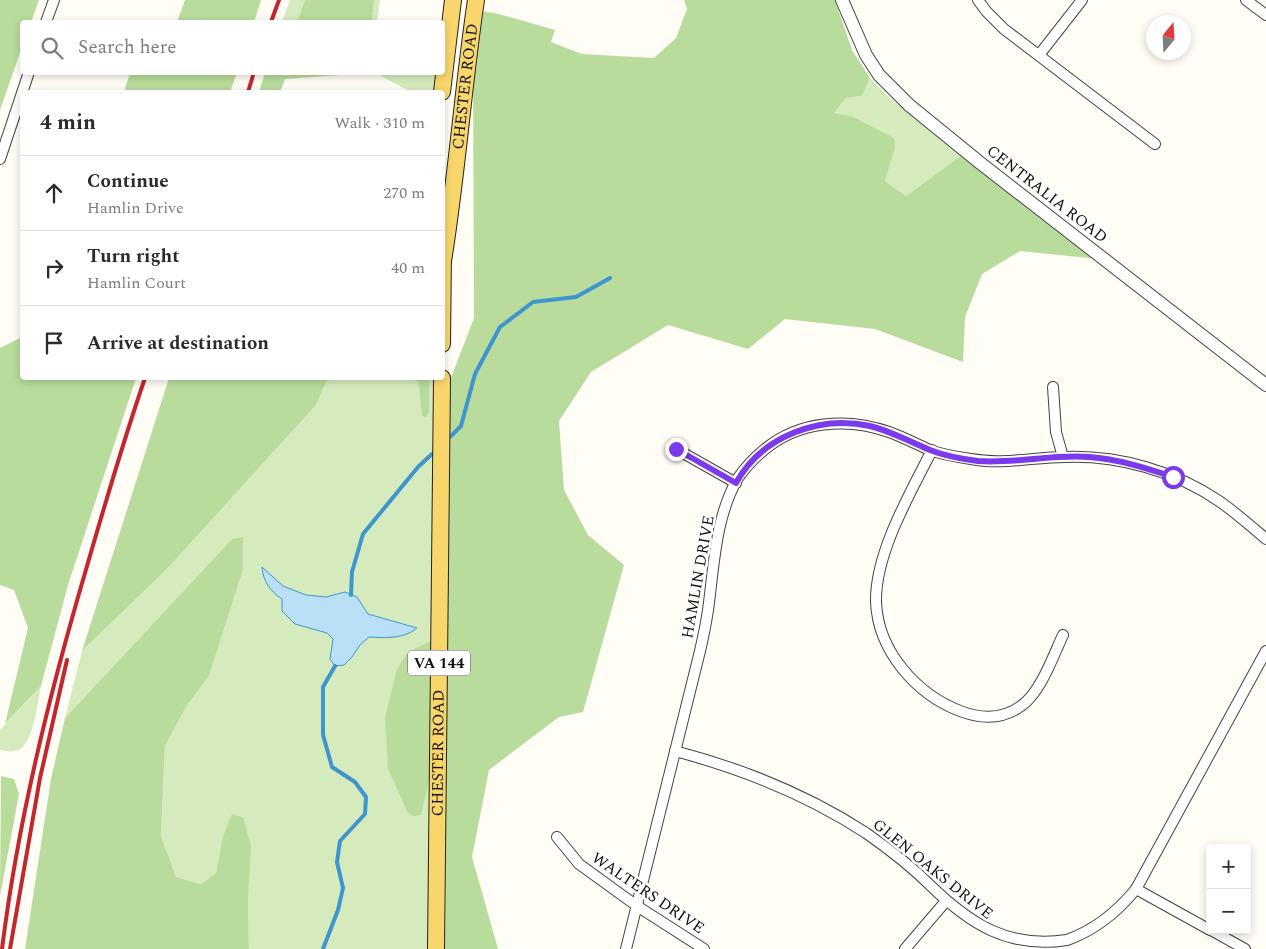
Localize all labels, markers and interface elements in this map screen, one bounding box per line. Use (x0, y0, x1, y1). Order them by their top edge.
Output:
north arrow (1146, 15, 1191, 60)
search box (20, 20, 445, 75)
street label: CHESTER ROAD (446, 22, 485, 151)
text: Search here (78, 33, 177, 62)
icon: search (38, 34, 66, 62)
text: 4 min (40, 107, 96, 139)
text: Walk · 310 m (334, 111, 425, 135)
street label: CENTRALIA ROAD (981, 139, 1113, 249)
text: Continue (87, 167, 169, 196)
icon: ahead (40, 179, 68, 207)
text: 270 m (383, 181, 425, 205)
text: Hamlin Drive (87, 196, 184, 220)
text: Turn right (87, 242, 180, 271)
icon: right (40, 254, 68, 282)
text: 40 m (391, 256, 425, 280)
text: Hamlin Court (87, 271, 186, 295)
icon: arrive (40, 329, 68, 357)
text: Arrive at destination (87, 329, 269, 358)
route end (665, 438, 688, 461)
route start (1162, 466, 1185, 489)
street label: HAMLIN DRIVE (675, 513, 721, 641)
road number: VA 144 (408, 650, 470, 676)
street label: CHESTER ROAD (425, 689, 451, 817)
street label: GLEN OAKS DRIVE (867, 813, 999, 925)
map controls (1206, 844, 1251, 934)
button: + (1206, 844, 1251, 889)
street label: WALTERS DRIVE (587, 846, 709, 940)
button: − (1206, 889, 1251, 934)

